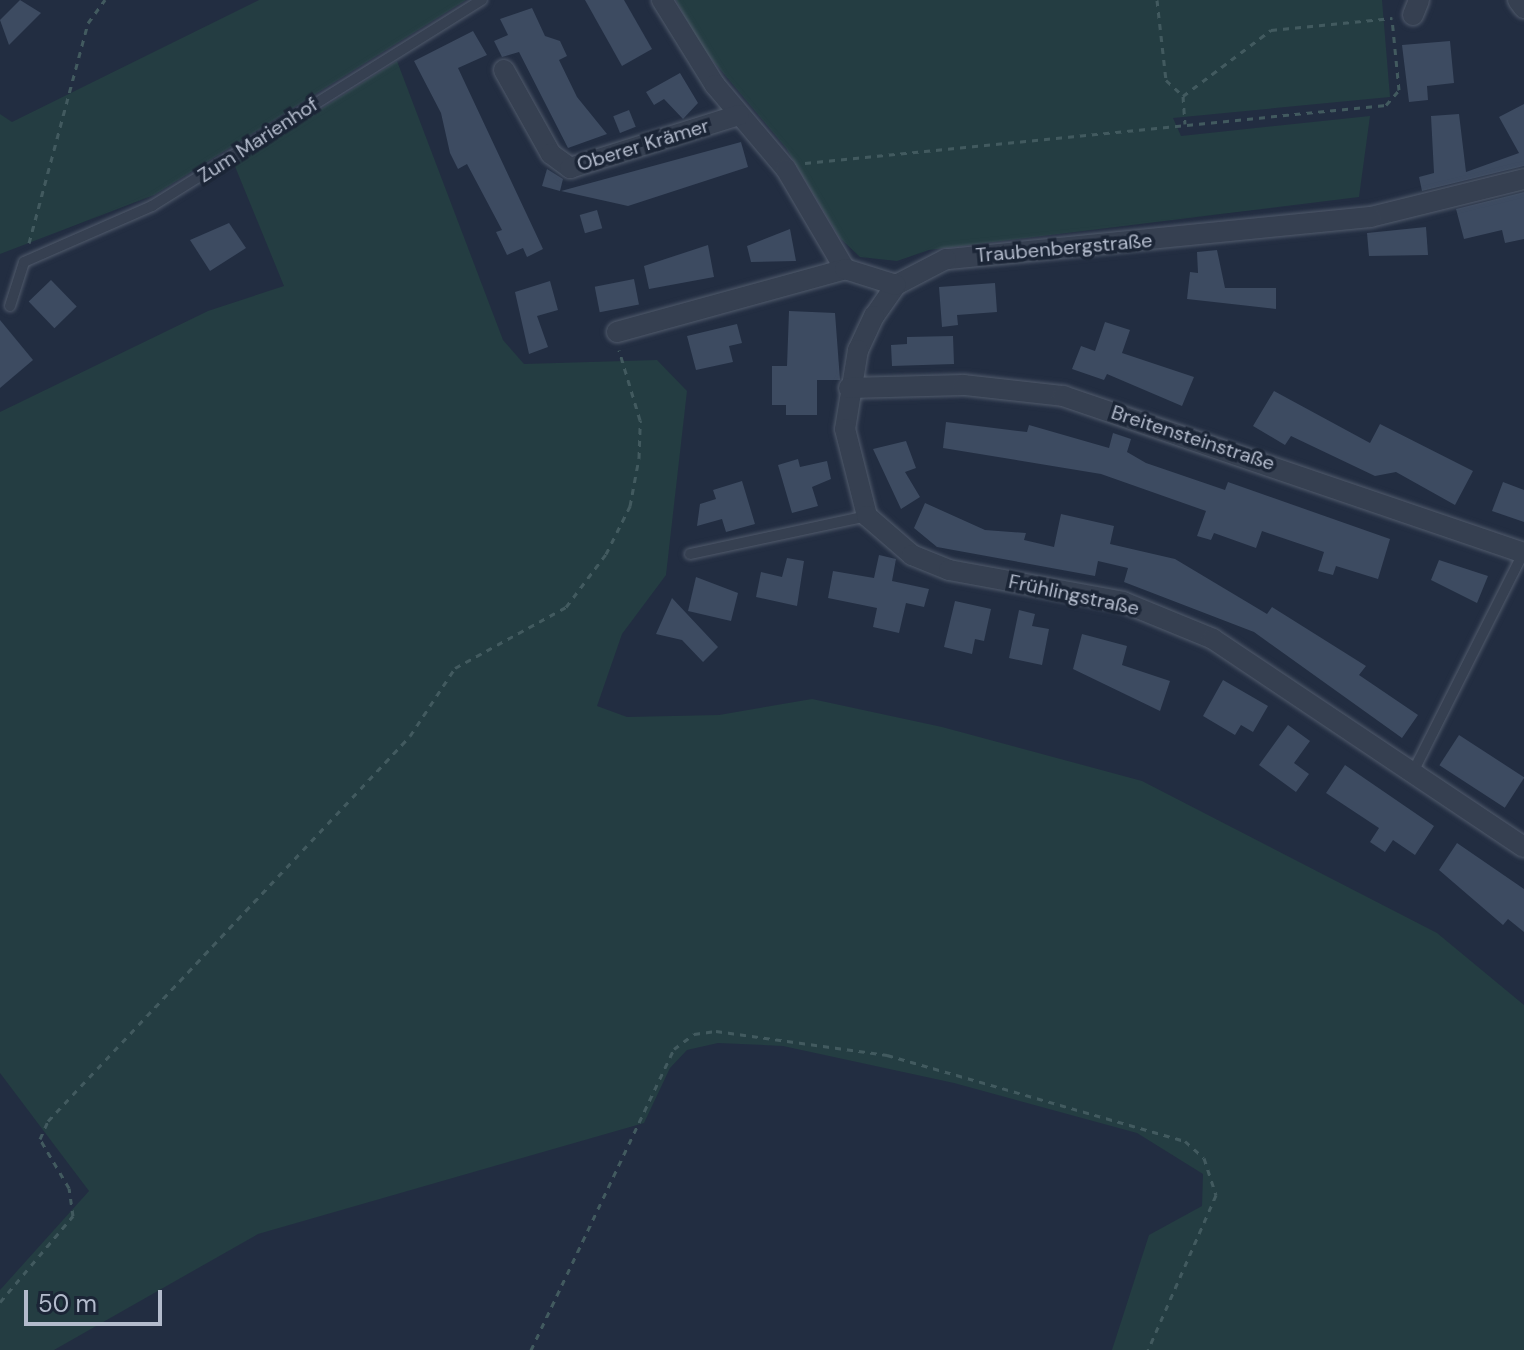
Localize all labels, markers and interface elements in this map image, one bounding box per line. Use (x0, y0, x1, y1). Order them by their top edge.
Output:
street label: Zum Marienhof (193, 92, 323, 188)
street label: Oberer Krämer (574, 113, 712, 177)
street label: Traubenbergstraße (975, 228, 1153, 268)
street label: Breitensteinstraße (1108, 400, 1278, 476)
street label: Frühlingstraße (1006, 569, 1142, 621)
scale bar (28, 1274, 166, 1324)
text: 50 m (38, 1288, 97, 1319)

